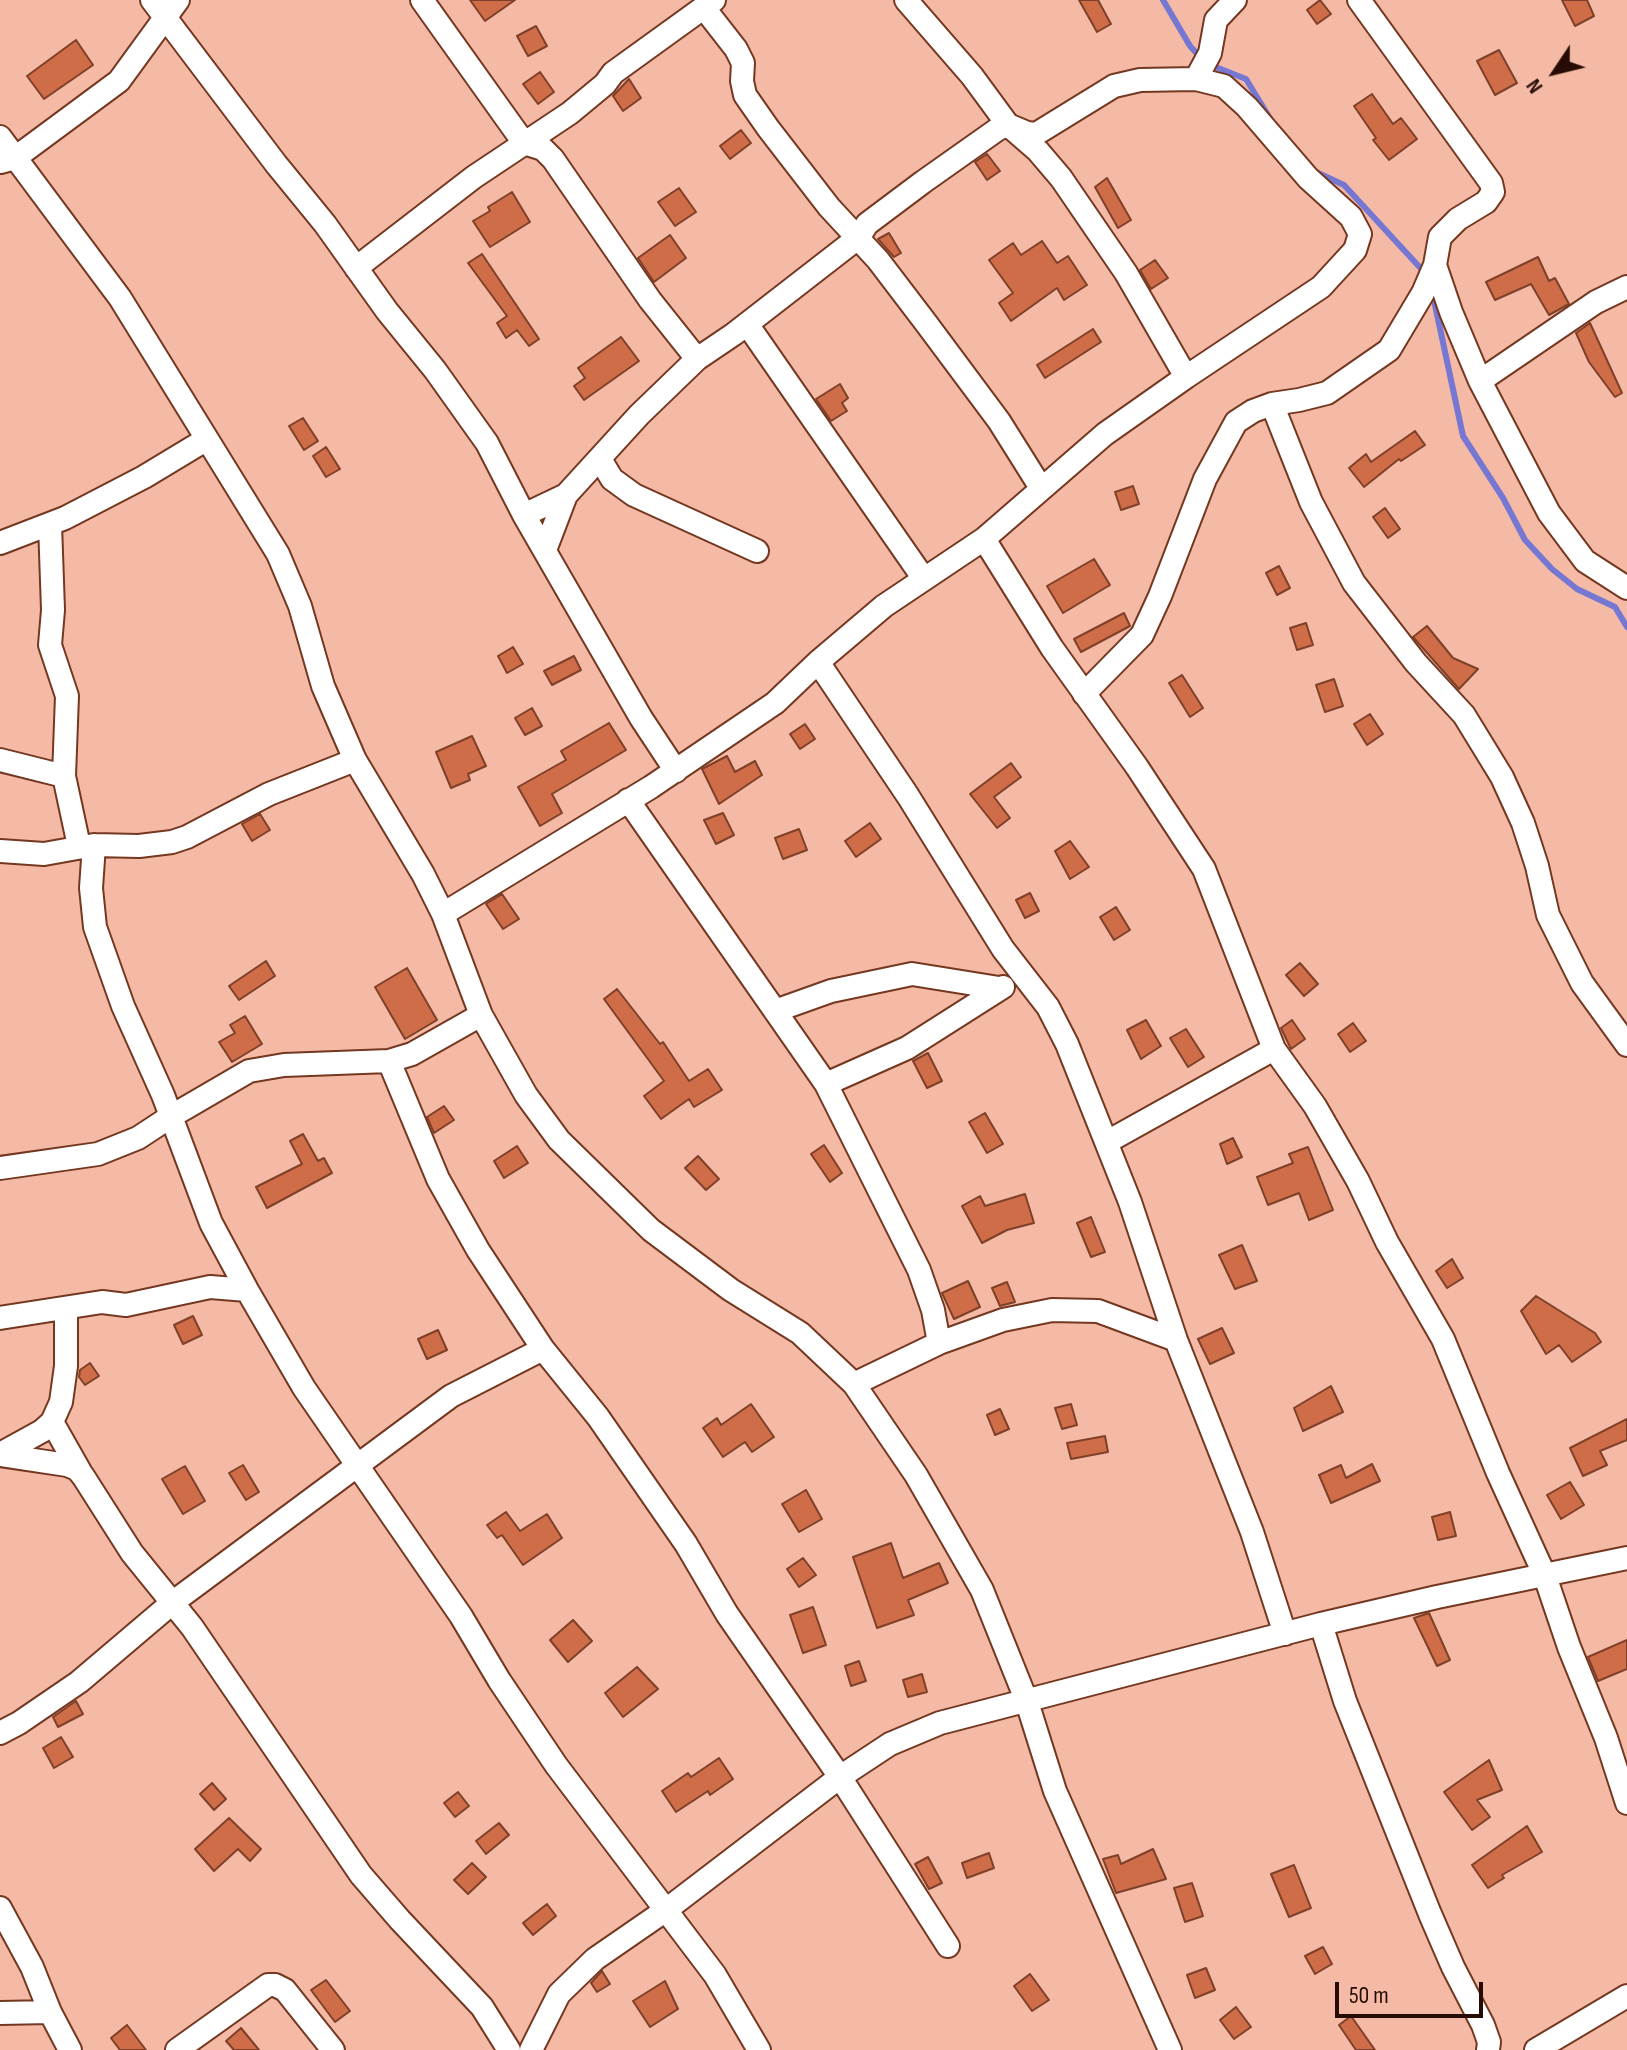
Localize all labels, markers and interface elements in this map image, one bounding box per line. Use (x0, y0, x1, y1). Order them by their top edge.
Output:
north arrow (1515, 32, 1595, 112)
text: N (1521, 73, 1549, 99)
scale bar (1339, 1966, 1487, 2016)
text: 50 m (1349, 1981, 1389, 2010)

